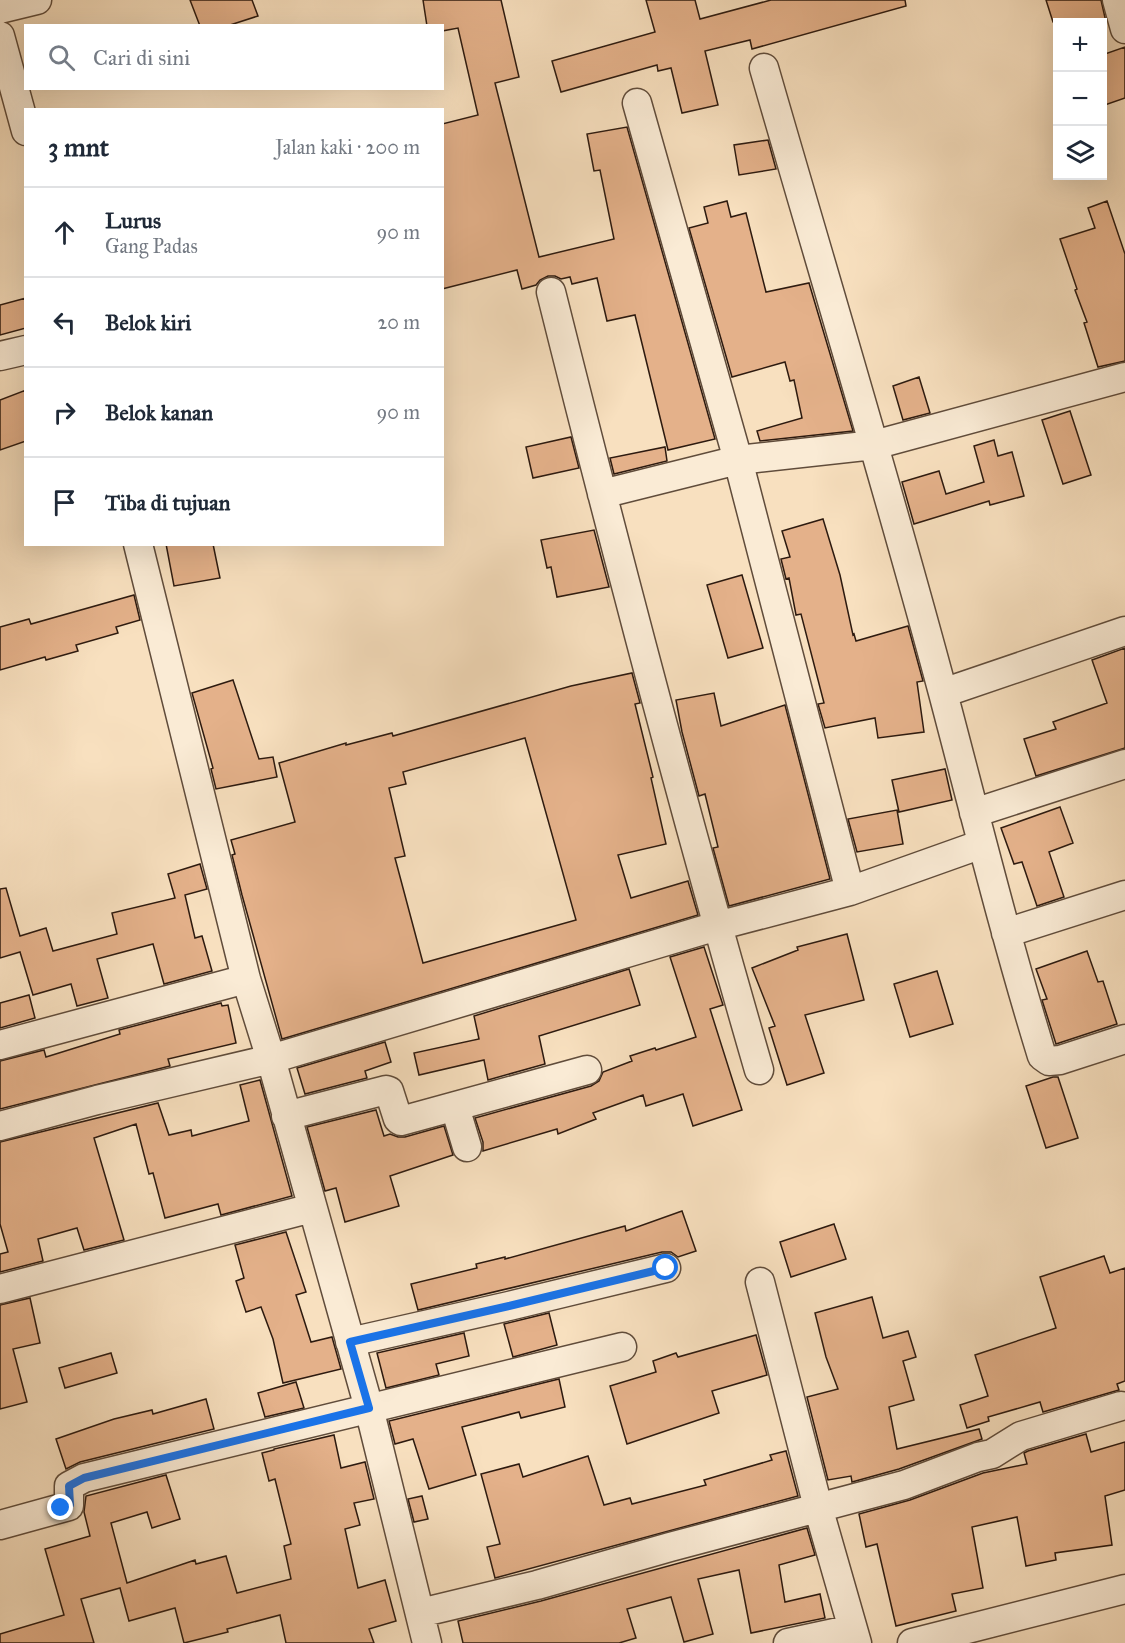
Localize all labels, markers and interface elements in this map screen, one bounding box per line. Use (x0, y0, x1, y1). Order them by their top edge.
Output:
map controls (1053, 18, 1107, 180)
button: + (1053, 18, 1107, 72)
search box (24, 24, 444, 90)
icon: search (45, 41, 78, 74)
text: Cari di sini (93, 44, 190, 71)
button: − (1053, 72, 1107, 126)
button: layers (1053, 126, 1107, 180)
text: 3 mnt (48, 131, 109, 163)
text: Jalan kaki · 200 m (275, 135, 420, 159)
text: Lurus (105, 207, 161, 234)
icon: ahead (48, 216, 81, 249)
text: 90 m (377, 220, 420, 244)
text: Gang Padas (105, 234, 198, 258)
icon: left (48, 306, 81, 339)
text: Belok kiri (105, 309, 191, 336)
text: 20 m (377, 310, 420, 334)
icon: right (48, 396, 81, 429)
text: Belok kanan (105, 399, 213, 426)
text: 90 m (377, 400, 420, 424)
icon: arrive (48, 486, 81, 519)
text: Tiba di tujuan (105, 489, 230, 516)
route start (652, 1254, 678, 1280)
route end (47, 1494, 73, 1520)

